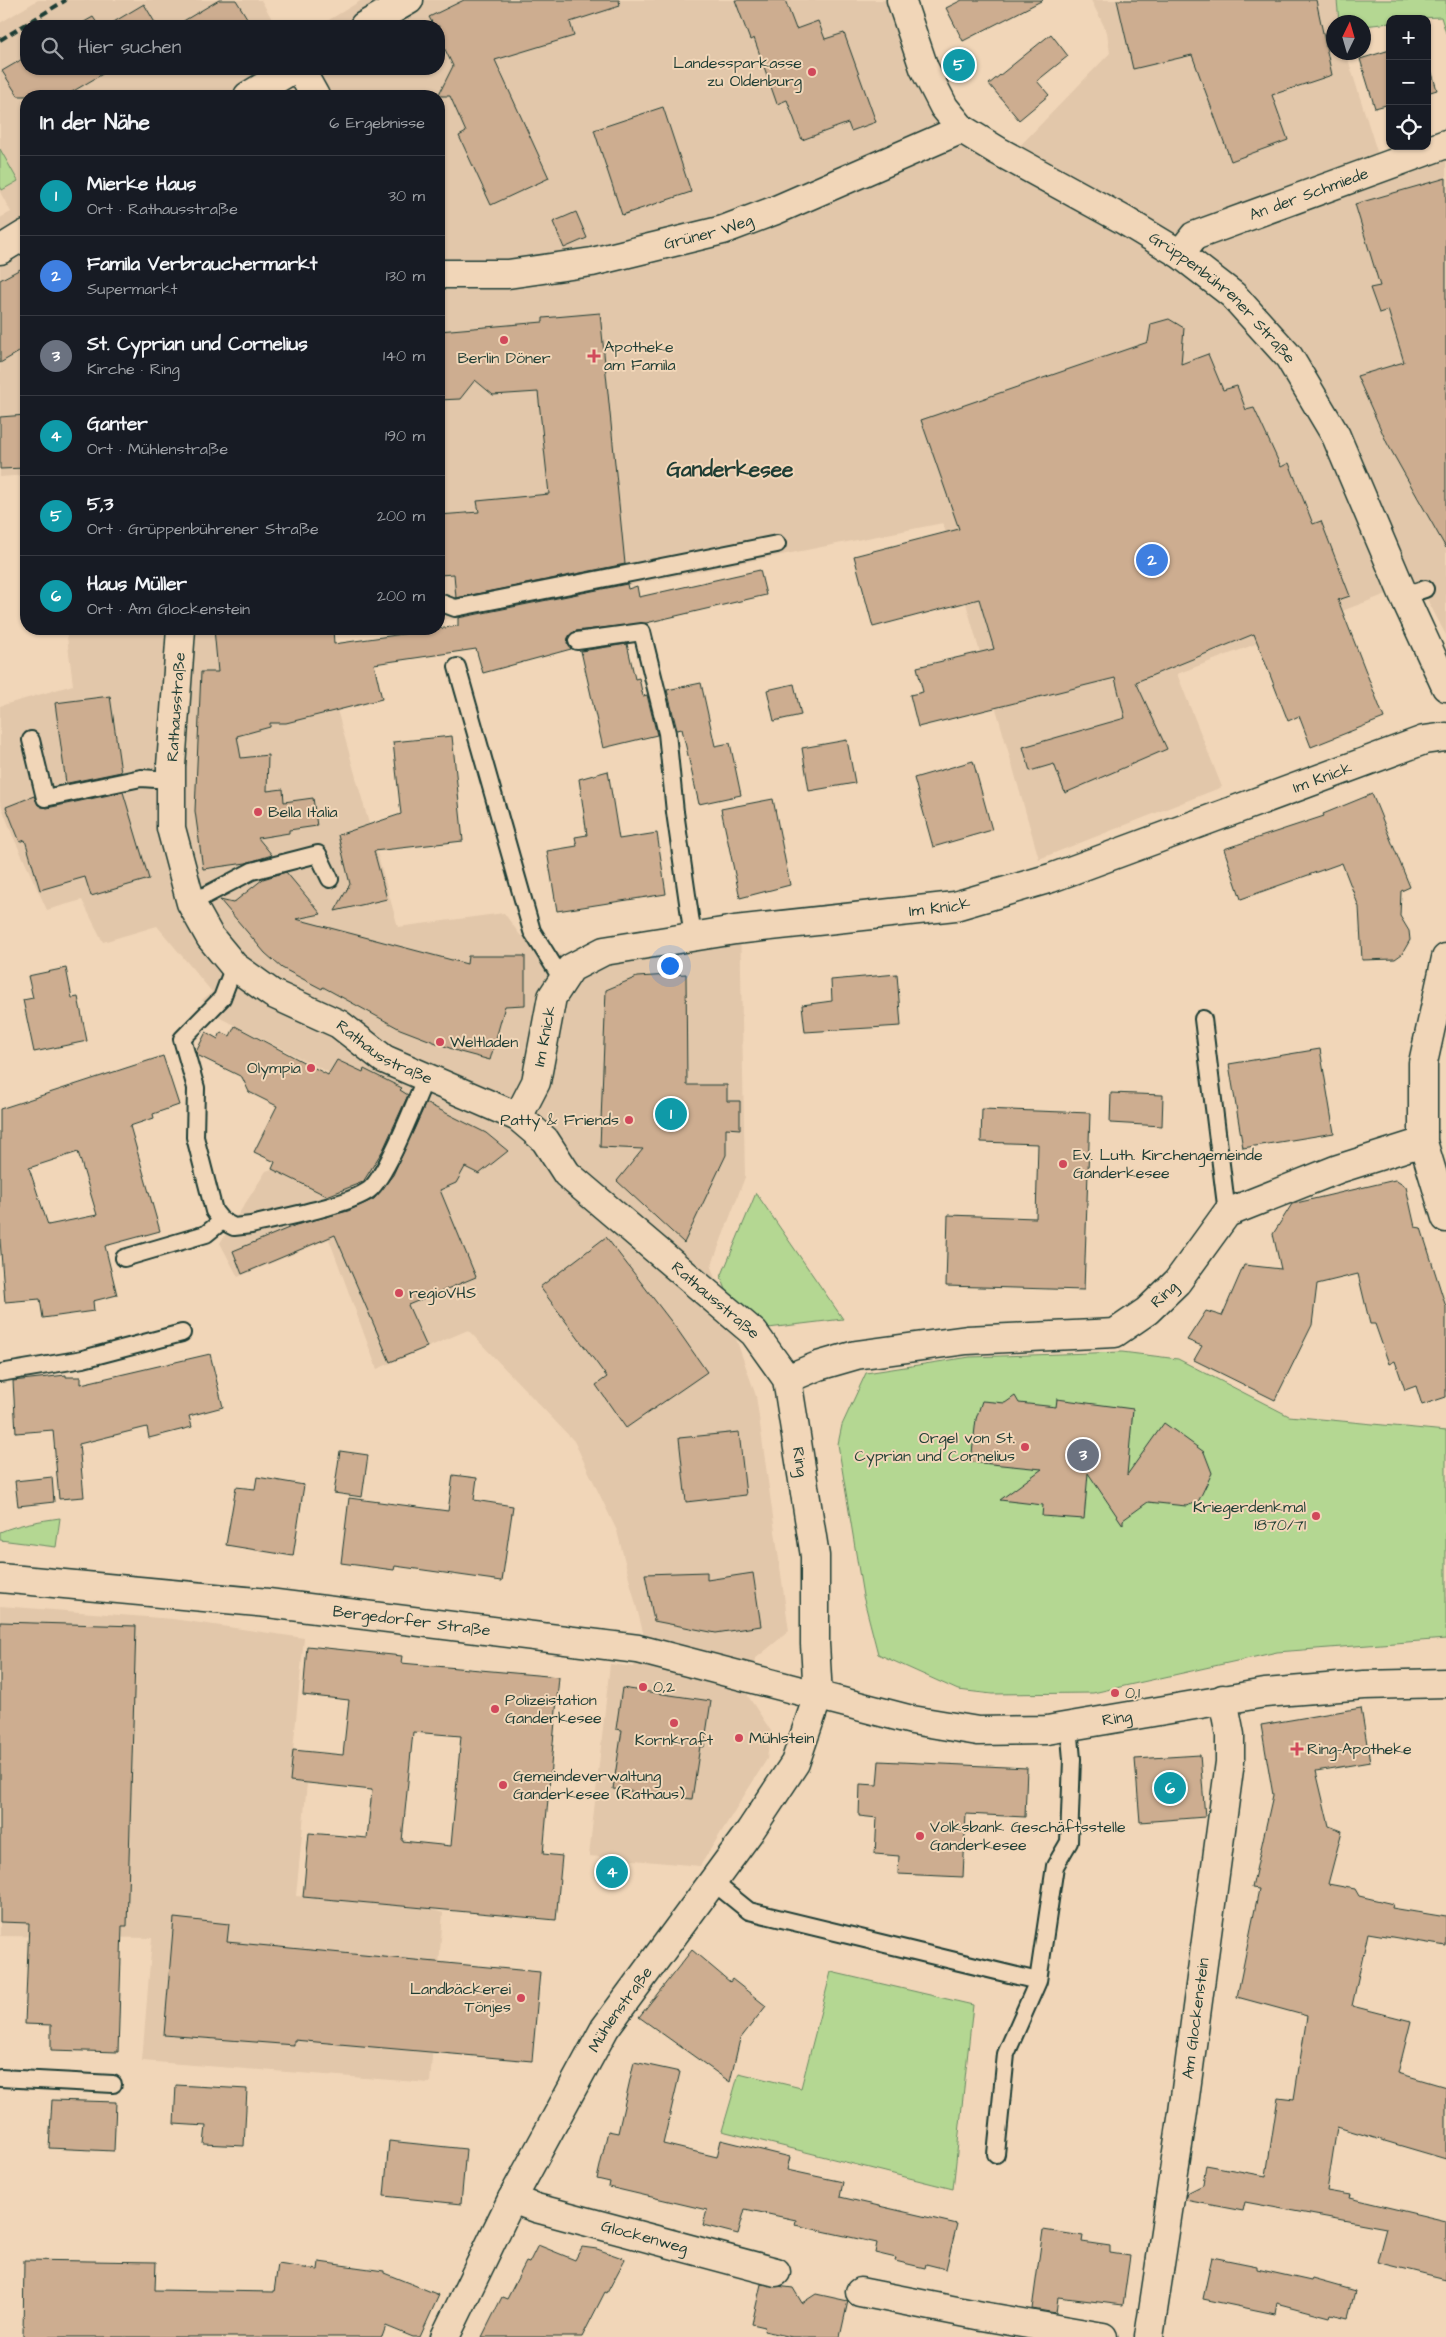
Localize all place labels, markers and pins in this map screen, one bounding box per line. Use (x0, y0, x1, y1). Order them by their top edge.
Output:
pin: 5 (943, 46, 975, 84)
place label: Landessparkasse zu Oldenburg (673, 52, 802, 93)
marker: Landessparkasse zu Oldenburg (806, 66, 818, 78)
marker: Berlin Döner (498, 334, 510, 346)
place label: Apotheke am Famila (604, 336, 676, 376)
place label: Berlin Döner (457, 347, 551, 369)
marker: Apotheke am Famila (588, 350, 600, 362)
pin: 2 (1136, 541, 1168, 579)
place label: Bella Italia (268, 801, 338, 823)
marker: Bella Italia (252, 806, 264, 818)
place label: Weltladen (450, 1031, 518, 1053)
marker: Weltladen (434, 1036, 446, 1048)
place label: Olympia (247, 1057, 301, 1080)
marker: Olympia (305, 1062, 317, 1074)
pin: 1 (655, 1095, 687, 1133)
place label: Patty & Friends (500, 1109, 619, 1132)
marker: Patty & Friends (623, 1114, 635, 1126)
place label: Ev. Luth. Kirchengemeinde Ganderkesee (1073, 1144, 1263, 1184)
marker: Ev. Luth. Kirchengemeinde Ganderkesee (1057, 1158, 1069, 1170)
place label: regioVHS (409, 1282, 476, 1305)
marker: regioVHS (393, 1287, 405, 1299)
place label: Orgel von St. Cyprian und Cornelius (855, 1427, 1015, 1468)
pin: 3 (1067, 1436, 1099, 1474)
marker: Orgel von St. Cyprian und Cornelius (1019, 1441, 1031, 1453)
place label: Kriegerdenkmal 1870/71 (1193, 1496, 1306, 1536)
marker: Kriegerdenkmal 1870/71 (1310, 1510, 1322, 1522)
place label: 0,2 (653, 1676, 675, 1698)
marker: 0,2 (637, 1681, 649, 1693)
place label: 0,1 (1125, 1682, 1140, 1704)
marker: 0,1 (1109, 1687, 1121, 1699)
place label: Polizeistation Ganderkesee (505, 1689, 602, 1729)
marker: Polizeistation Ganderkesee (489, 1703, 501, 1715)
marker: Kornkraft (668, 1717, 680, 1729)
place label: Mühlstein (749, 1727, 814, 1749)
place label: Kornkraft (635, 1729, 714, 1751)
marker: Mühlstein (733, 1732, 745, 1744)
place label: Ring-Apotheke (1307, 1738, 1412, 1761)
marker: Ring-Apotheke (1291, 1743, 1303, 1755)
place label: Gemeindeverwaltung Ganderkesee (Rathaus) (513, 1765, 685, 1805)
pin: 6 (1154, 1769, 1186, 1807)
marker: Gemeindeverwaltung Ganderkesee (Rathaus) (497, 1779, 509, 1791)
place label: Volksbank Geschäftsstelle Ganderkesee (930, 1816, 1126, 1856)
marker: Volksbank Geschäftsstelle Ganderkesee (914, 1830, 926, 1842)
pin: 4 (596, 1853, 628, 1891)
place label: Landbäckerei Tönjes (410, 1978, 512, 2018)
marker: Landbäckerei Tönjes (515, 1992, 527, 2004)

